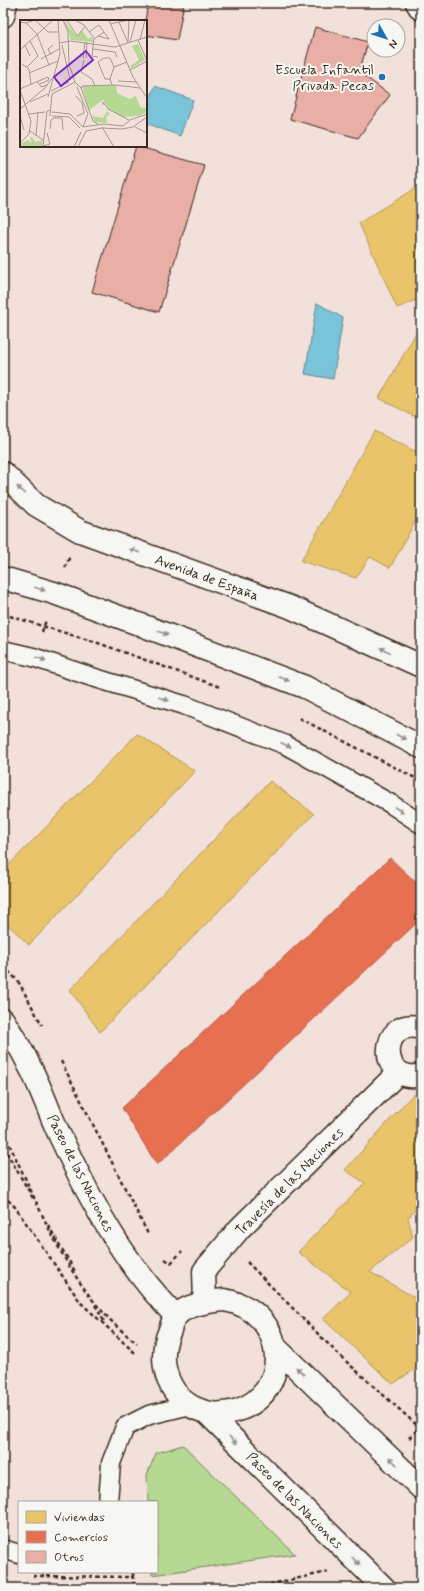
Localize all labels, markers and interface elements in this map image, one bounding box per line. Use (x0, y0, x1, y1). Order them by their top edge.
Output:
north arrow (366, 18, 406, 58)
inset map (20, 20, 147, 147)
text: N (385, 36, 401, 51)
place label: Escuela Infantil Privada Pecas (275, 61, 374, 95)
marker: Escuela Infantil Privada Pecas (377, 72, 387, 82)
one-way arrow (16, 485, 26, 495)
one-way arrow (128, 548, 140, 554)
street label: Avenida de España (152, 551, 261, 605)
one-way arrow (35, 586, 47, 592)
one-way arrow (157, 630, 169, 636)
one-way arrow (380, 647, 391, 653)
one-way arrow (35, 657, 47, 663)
one-way arrow (279, 676, 291, 682)
one-way arrow (159, 697, 171, 703)
one-way arrow (395, 733, 406, 740)
one-way arrow (280, 742, 292, 748)
one-way arrow (394, 806, 404, 814)
street label: Paseo de las Naciones (43, 1112, 118, 1235)
street label: Travesía de las Naciones (232, 1124, 348, 1240)
one-way arrow (295, 1366, 305, 1375)
one-way arrow (228, 1435, 238, 1445)
street label: Paseo de las Naciones (242, 1448, 347, 1553)
one-way arrow (388, 1456, 398, 1466)
legend (18, 1501, 158, 1573)
text: Viviendas (54, 1510, 105, 1526)
text: Comercios (54, 1530, 108, 1546)
text: Otros (54, 1550, 85, 1566)
one-way arrow (351, 1556, 360, 1566)

